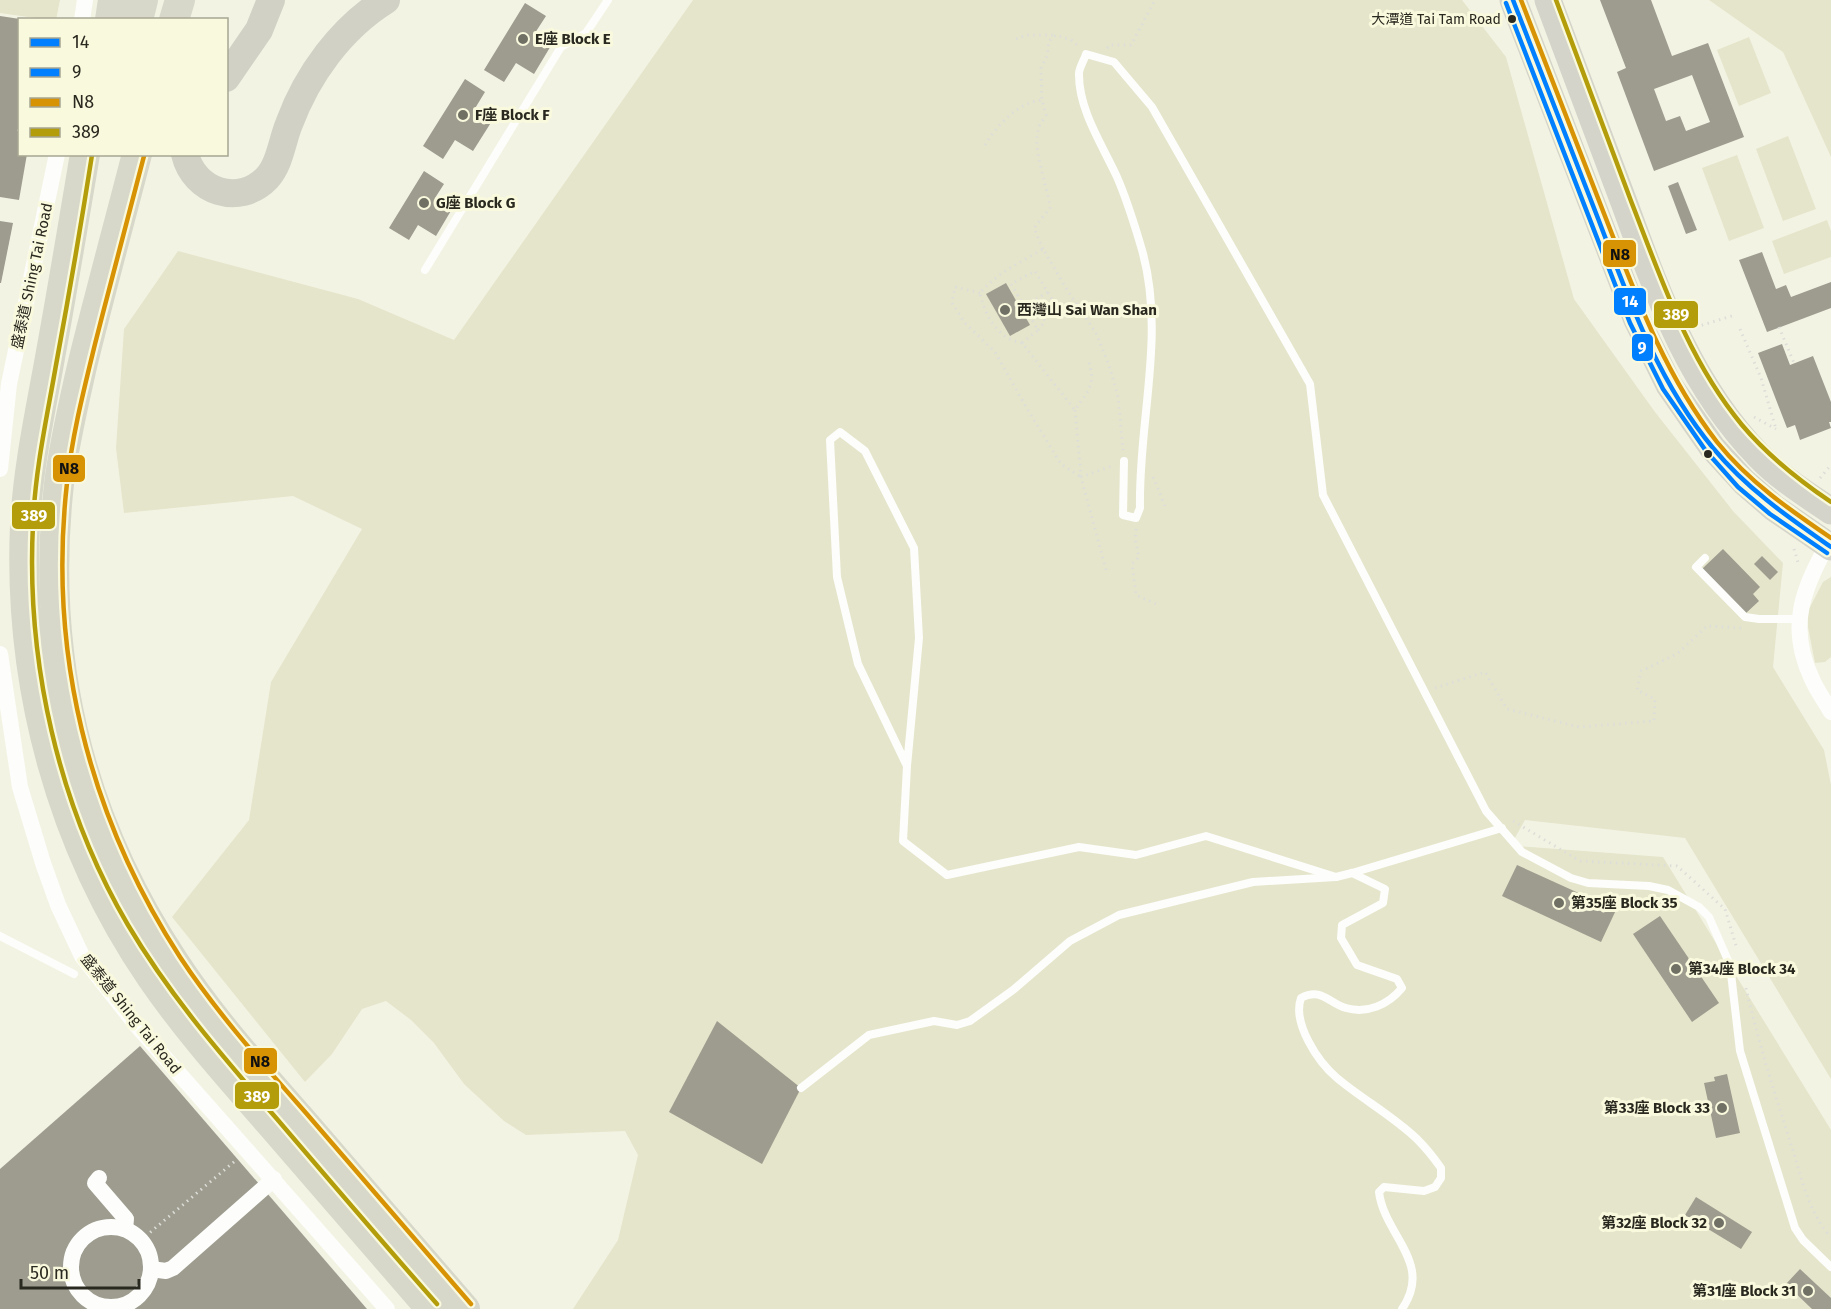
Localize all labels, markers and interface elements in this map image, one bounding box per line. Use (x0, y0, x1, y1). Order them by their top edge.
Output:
place label: 大潭道 Tai Tam Road (1371, 11, 1501, 28)
marker: 大潭道 Tai Tam Road (1506, 13, 1518, 25)
legend (18, 18, 228, 156)
place label: E座 Block E (535, 30, 611, 48)
text: 14 (72, 31, 90, 53)
marker: E座 Block E (516, 32, 530, 46)
text: 9 (72, 61, 81, 83)
text: N8 (72, 91, 94, 113)
place label: F座 Block F (475, 106, 550, 124)
marker: F座 Block F (456, 108, 470, 122)
text: 389 (72, 121, 100, 143)
place label: G座 Block G (436, 194, 515, 212)
marker: G座 Block G (417, 196, 431, 210)
street label: 盛泰道 Shing Tai Road (8, 201, 56, 351)
line badge: N8 (1602, 239, 1637, 268)
text: N8 (1610, 245, 1630, 264)
line badge: 14 (1613, 287, 1647, 316)
text: 14 (1622, 292, 1638, 311)
line badge: 389 (1653, 300, 1699, 329)
place label: 西灣山 Sai Wan Shan (1017, 301, 1157, 319)
marker: 西灣山 Sai Wan Shan (998, 303, 1012, 317)
text: 389 (1662, 305, 1689, 324)
line badge: 9 (1631, 333, 1654, 362)
text: 9 (1638, 338, 1647, 357)
unlabelled marker (1702, 448, 1714, 460)
line badge: N8 (52, 454, 86, 483)
text: N8 (59, 459, 79, 478)
line badge: 389 (11, 501, 56, 530)
text: 389 (20, 506, 47, 525)
place label: 第35座 Block 35 (1571, 894, 1678, 912)
marker: 第35座 Block 35 (1552, 896, 1566, 910)
street label: 盛泰道 Shing Tai Road (77, 951, 185, 1077)
place label: 第34座 Block 34 (1688, 960, 1796, 978)
marker: 第34座 Block 34 (1669, 962, 1683, 976)
line badge: N8 (243, 1047, 278, 1075)
text: N8 (250, 1052, 270, 1071)
line badge: 389 (234, 1081, 280, 1110)
text: 389 (243, 1087, 270, 1106)
place label: 第33座 Block 33 (1604, 1099, 1710, 1117)
marker: 第33座 Block 33 (1715, 1101, 1729, 1115)
place label: 第32座 Block 32 (1601, 1214, 1707, 1232)
marker: 第32座 Block 32 (1712, 1216, 1726, 1230)
scale bar (21, 1252, 140, 1290)
text: 50 m (30, 1262, 69, 1284)
place label: 第31座 Block 31 (1692, 1282, 1796, 1300)
marker: 第31座 Block 31 (1801, 1284, 1815, 1298)

